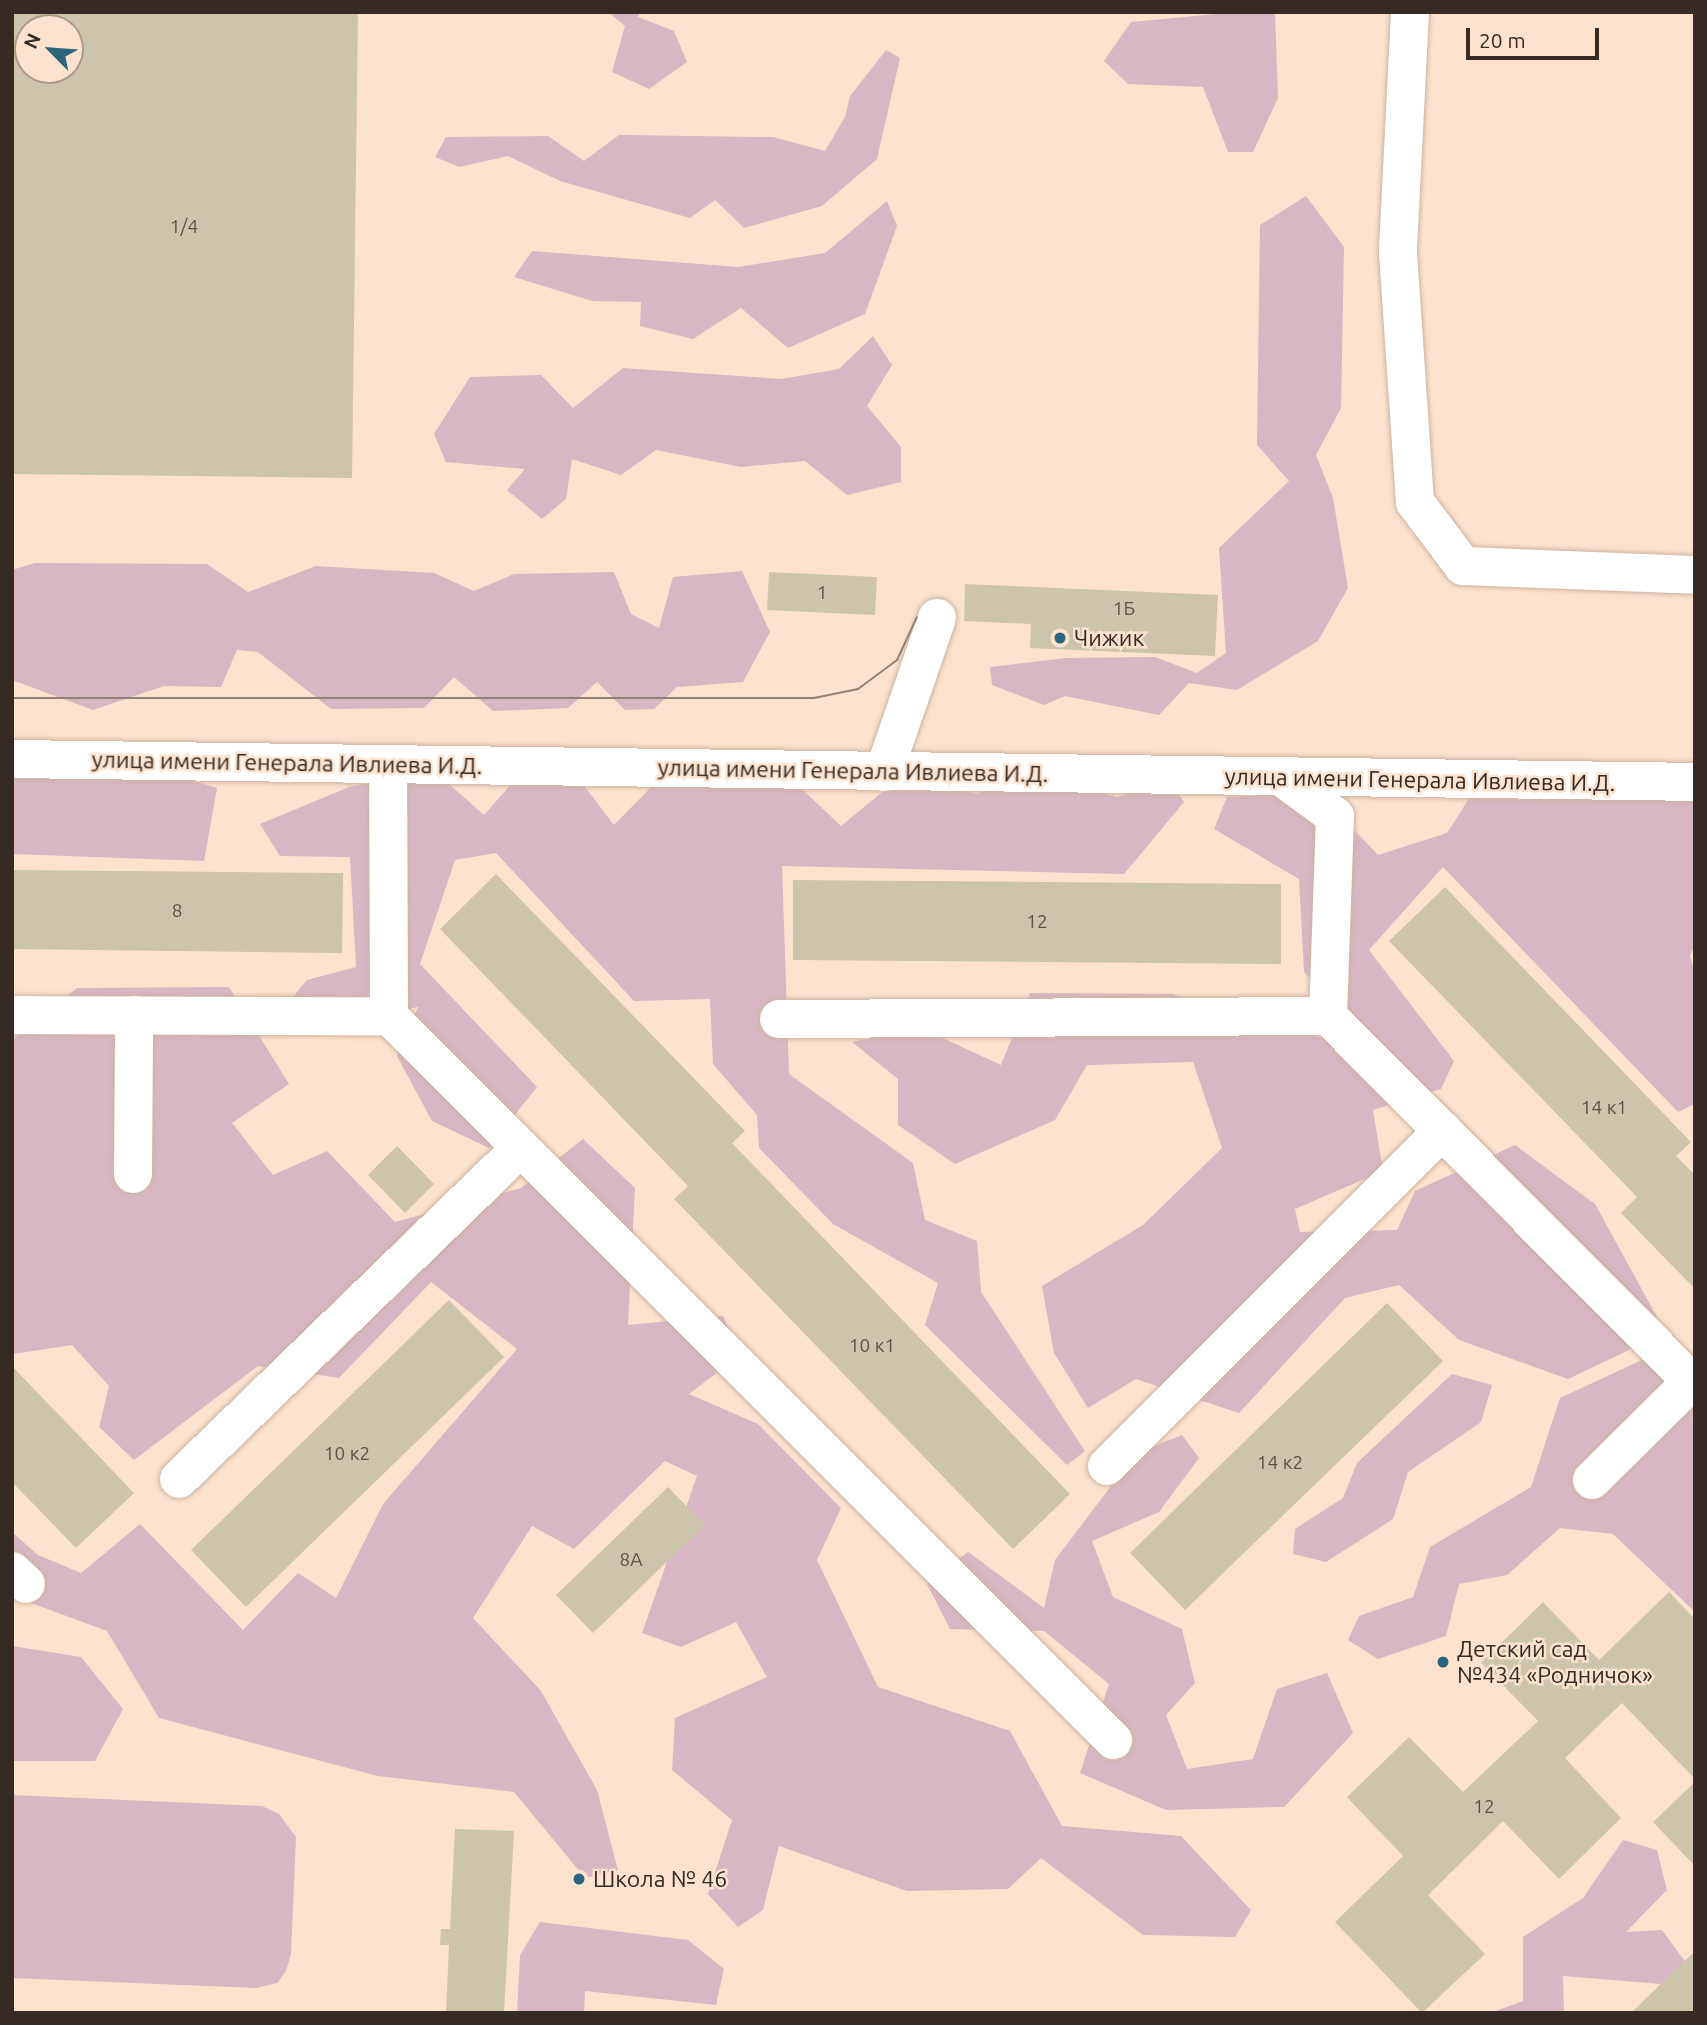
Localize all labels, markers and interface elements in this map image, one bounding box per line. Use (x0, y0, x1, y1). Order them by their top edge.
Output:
north arrow (14, 14, 84, 84)
scale bar (1469, 14, 1602, 58)
text: 20 m (1479, 28, 1526, 52)
text: N (19, 30, 45, 52)
house number: 1/4 (170, 216, 198, 238)
house number: 1 (817, 582, 827, 604)
house number: 1Б (1113, 598, 1135, 620)
place label: Чижик (1074, 624, 1144, 652)
marker: Чижик (1052, 630, 1068, 646)
street label: улица имени Генерала Ивлиева И.Д. (91, 746, 483, 780)
street label: улица имени Генерала Ивлиева И.Д. (657, 754, 1049, 788)
street label: улица имени Генерала Ивлиева И.Д. (1224, 763, 1616, 797)
house number: 8 (172, 900, 182, 922)
house number: 12 (1026, 911, 1048, 933)
house number: 14 к1 (1581, 1097, 1627, 1119)
house number: 10 к1 (849, 1335, 895, 1357)
house number: 10 к2 (324, 1443, 370, 1465)
house number: 14 к2 (1257, 1452, 1303, 1474)
house number: 8А (619, 1549, 643, 1571)
place label: Детский сад №434 «Родничок» (1457, 1635, 1653, 1689)
marker: Детский сад №434 «Родничок» (1435, 1654, 1451, 1670)
house number: 12 (1473, 1796, 1495, 1818)
place label: Школа № 46 (593, 1865, 727, 1893)
marker: Школа № 46 (571, 1871, 587, 1887)

